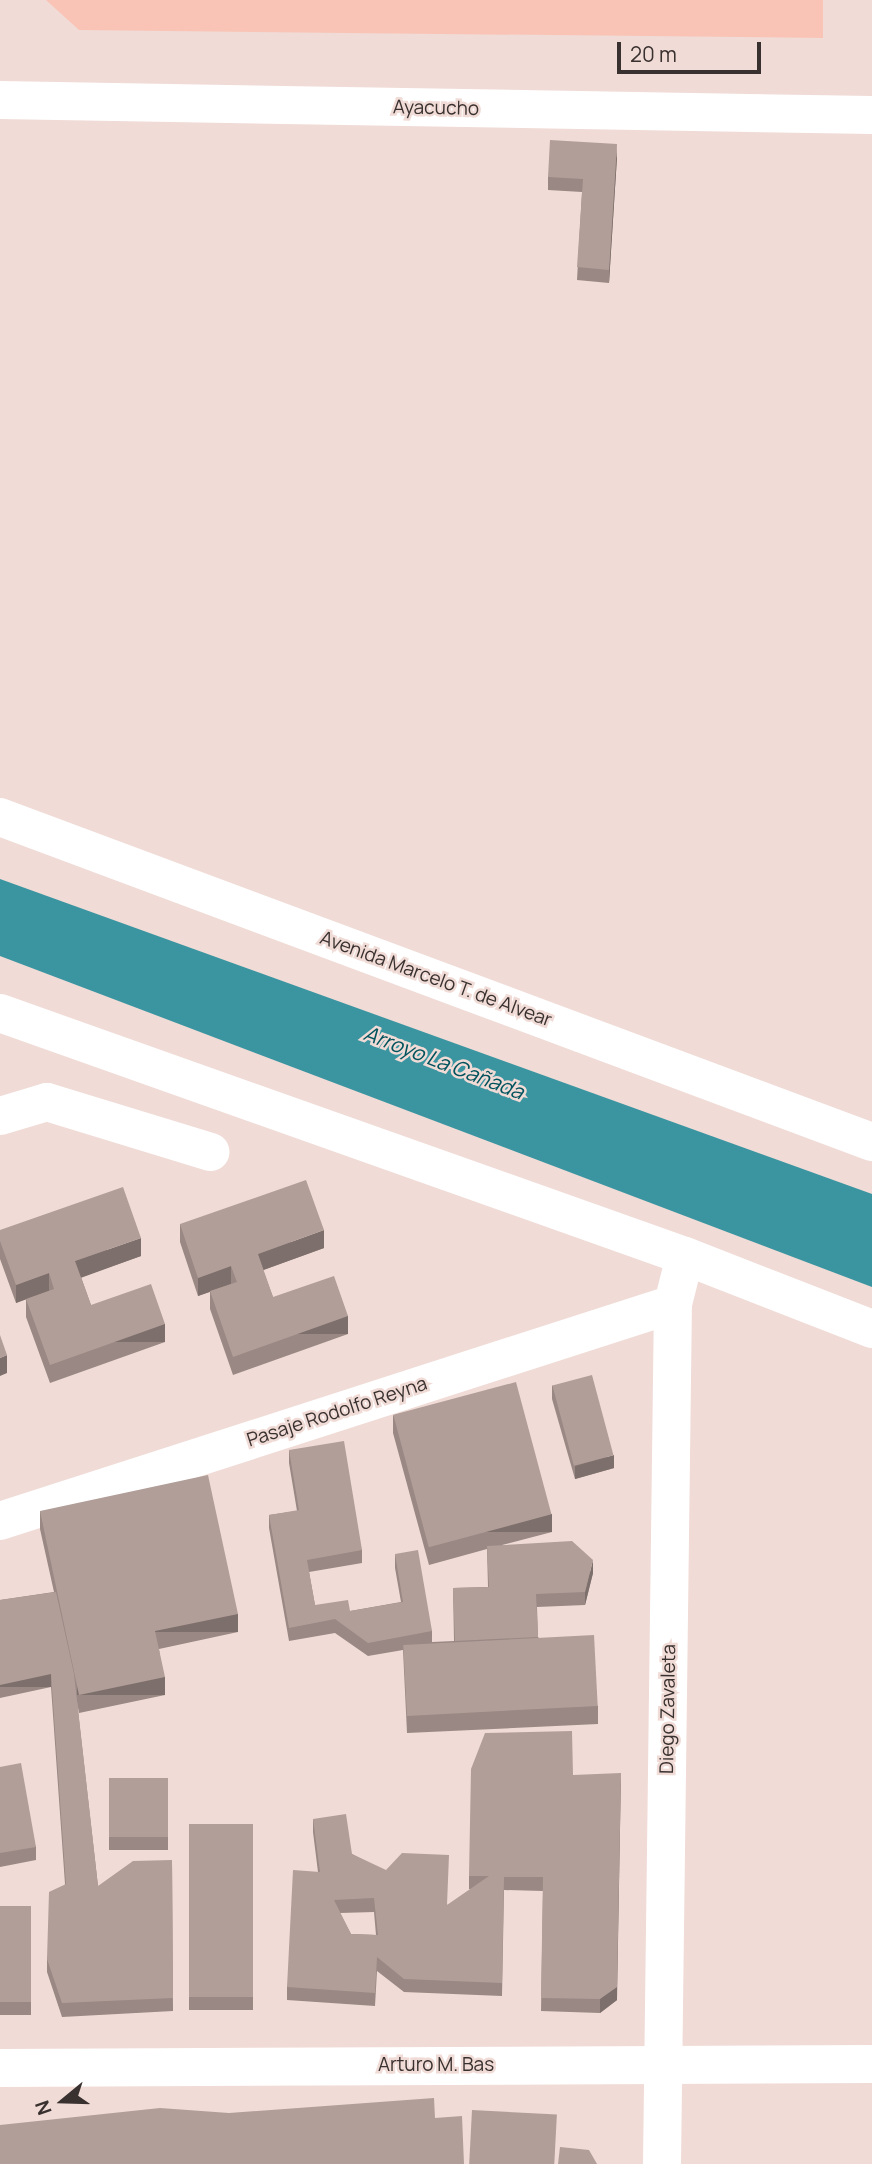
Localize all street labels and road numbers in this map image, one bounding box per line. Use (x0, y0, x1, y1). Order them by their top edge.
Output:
street label: Ayacucho (393, 96, 479, 120)
street label: Avenida Marcelo T. de Alvear (317, 926, 555, 1032)
street label: Pasaje Rodolfo Reyna (244, 1372, 430, 1452)
street label: Diego Zavaleta (655, 1644, 681, 1774)
street label: Arturo M. Bas (378, 2054, 494, 2076)

